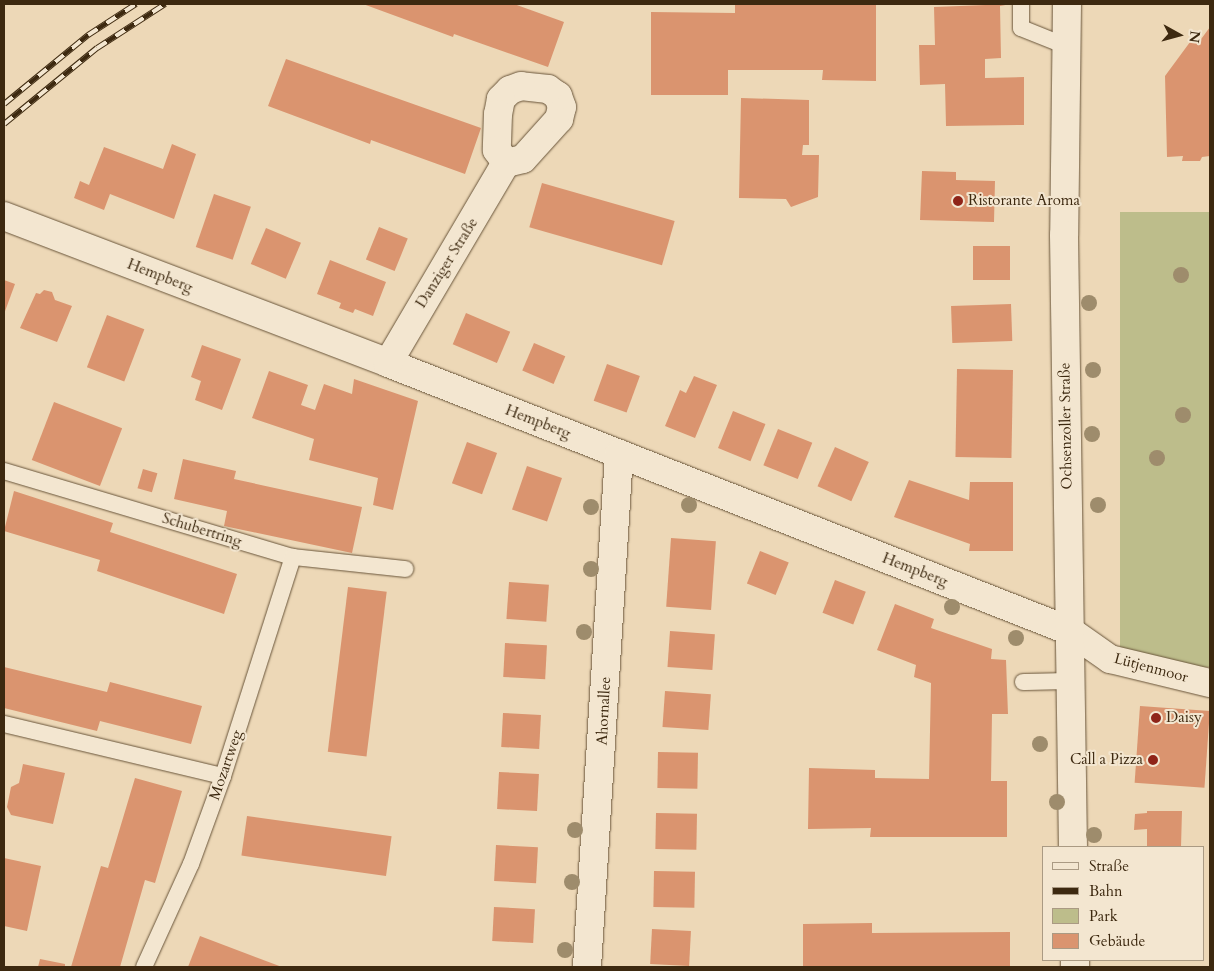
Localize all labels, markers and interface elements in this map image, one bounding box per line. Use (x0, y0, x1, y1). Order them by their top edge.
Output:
north arrow (1154, 10, 1204, 60)
text: N (1184, 30, 1205, 44)
place label: Ristorante Aroma (968, 192, 1080, 210)
marker: Ristorante Aroma (952, 195, 964, 207)
street label: Danziger Straße (412, 215, 482, 311)
street label: Hempberg (125, 255, 195, 297)
street label: Ochsenzoller Straße (1056, 362, 1076, 490)
street label: Hempberg (503, 401, 573, 443)
street label: Schubertring (160, 509, 244, 551)
street label: Hempberg (880, 549, 950, 591)
street label: Lütjenmoor (1112, 649, 1190, 687)
street label: Ahornallee (593, 676, 615, 746)
place label: Daisy (1166, 709, 1202, 727)
marker: Daisy (1150, 712, 1162, 724)
street label: Mozartweg (206, 728, 246, 802)
place label: Call a Pizza (1070, 751, 1143, 769)
marker: Call a Pizza (1147, 754, 1159, 766)
legend (1042, 846, 1204, 961)
text: Straße (1089, 856, 1129, 876)
text: Bahn (1089, 881, 1122, 901)
text: Park (1089, 906, 1118, 926)
text: Gebäude (1089, 931, 1145, 951)

